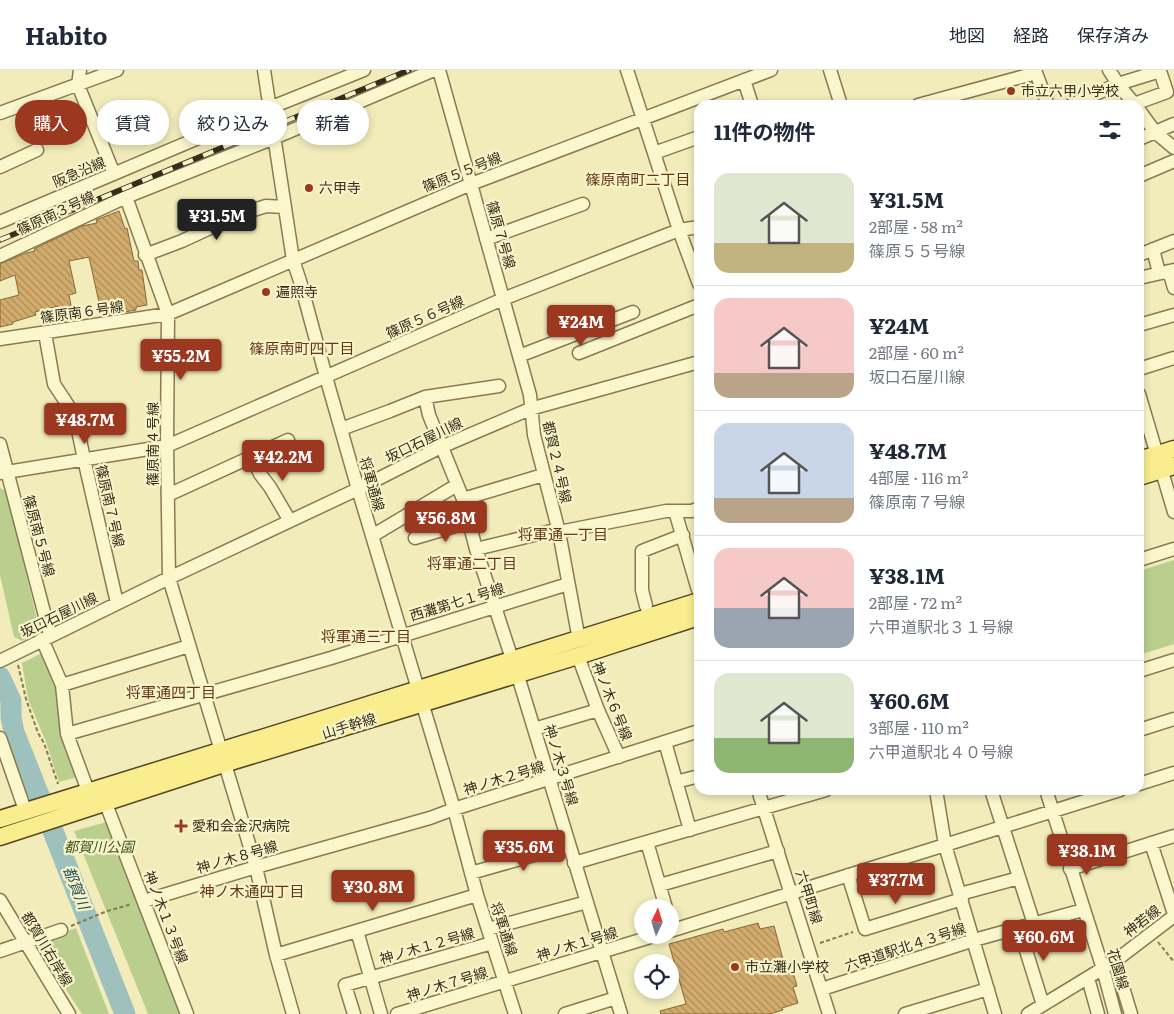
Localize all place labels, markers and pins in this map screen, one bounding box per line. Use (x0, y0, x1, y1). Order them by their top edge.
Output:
place label: 市立六甲小学校 (1021, 80, 1119, 100)
marker: 市立六甲小学校 (1005, 85, 1017, 97)
place label: 六甲寺 (319, 177, 361, 197)
marker: 六甲寺 (303, 182, 315, 194)
pin: ¥31.5M (176, 198, 258, 241)
place label: 遍照寺 (276, 281, 318, 301)
marker: 遍照寺 (260, 286, 272, 298)
pin: ¥24M (551, 304, 611, 347)
pin: ¥55.2M (140, 338, 222, 381)
pin: ¥48.7M (44, 402, 126, 445)
pin: ¥42.2M (242, 440, 324, 482)
pin: ¥56.8M (405, 500, 487, 543)
place label: 愛和会金沢病院 (192, 815, 290, 835)
marker: 愛和会金沢病院 (174, 819, 188, 833)
pin: ¥35.6M (483, 830, 565, 872)
pin: ¥38.1M (1046, 834, 1128, 876)
pin: ¥37.7M (855, 862, 937, 905)
pin: ¥30.8M (332, 870, 414, 912)
pin: ¥60.6M (1003, 920, 1085, 962)
place label: 市立灘小学校 (745, 956, 829, 976)
marker: 市立灘小学校 (729, 961, 741, 973)

